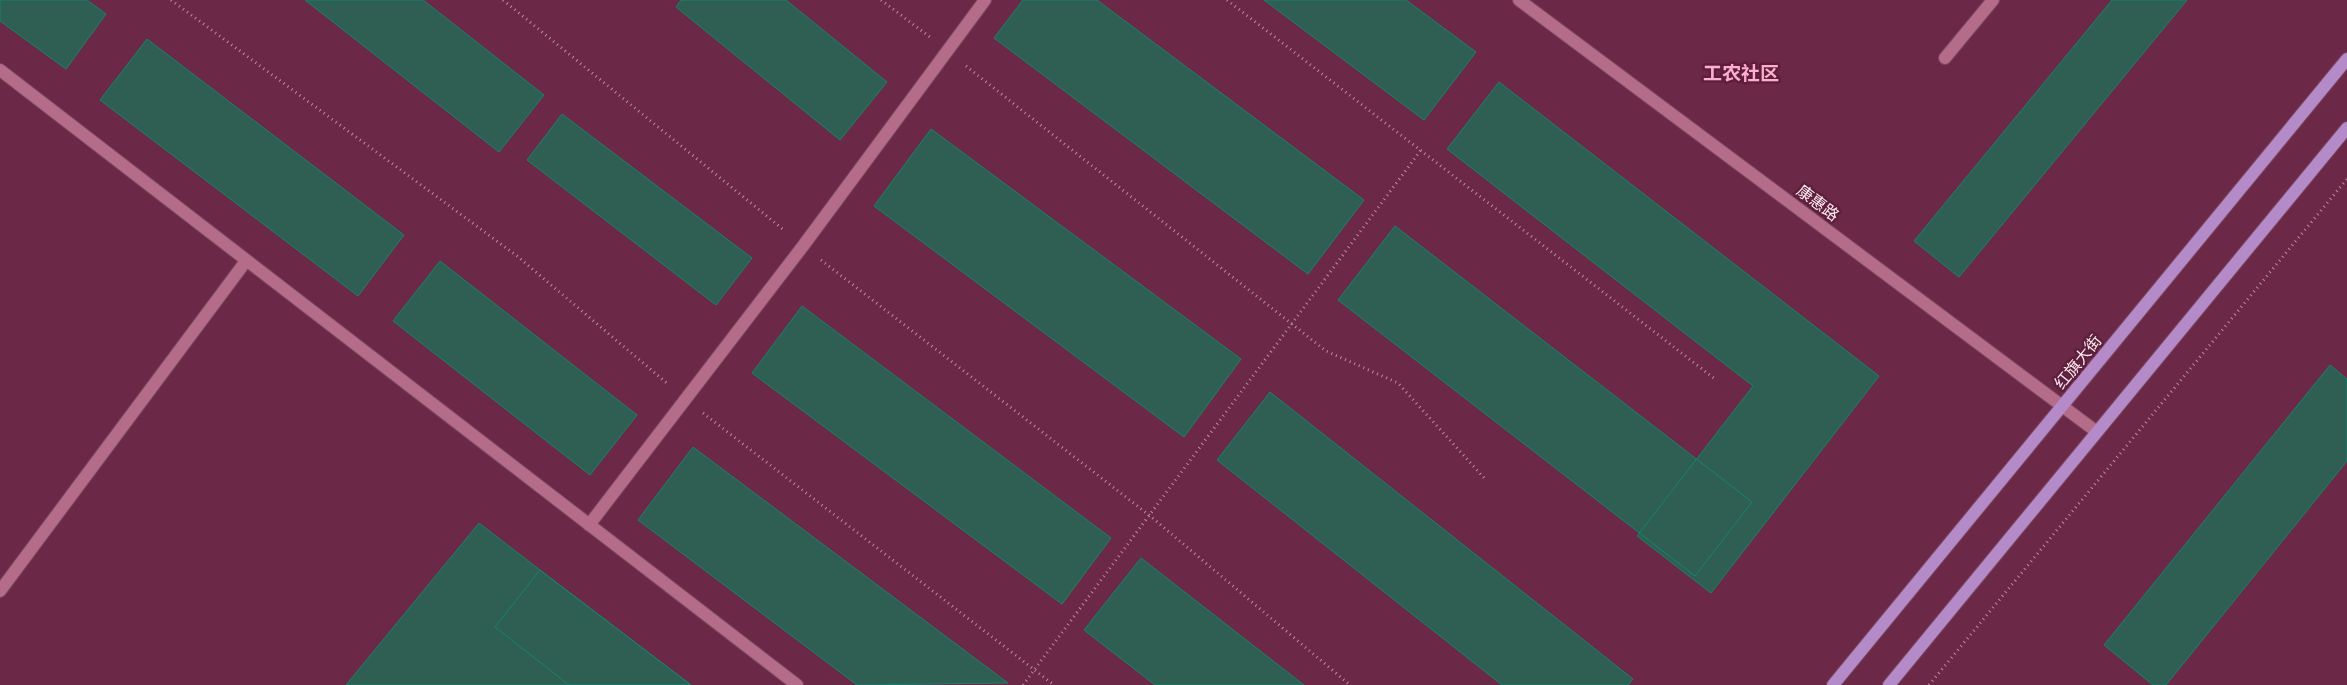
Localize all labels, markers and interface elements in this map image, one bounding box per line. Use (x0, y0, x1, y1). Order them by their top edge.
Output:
district label: 工农社区 (1703, 63, 1779, 84)
street label: 康惠路 (1794, 182, 1842, 224)
street label: 红旗大街 (2051, 332, 2105, 392)

